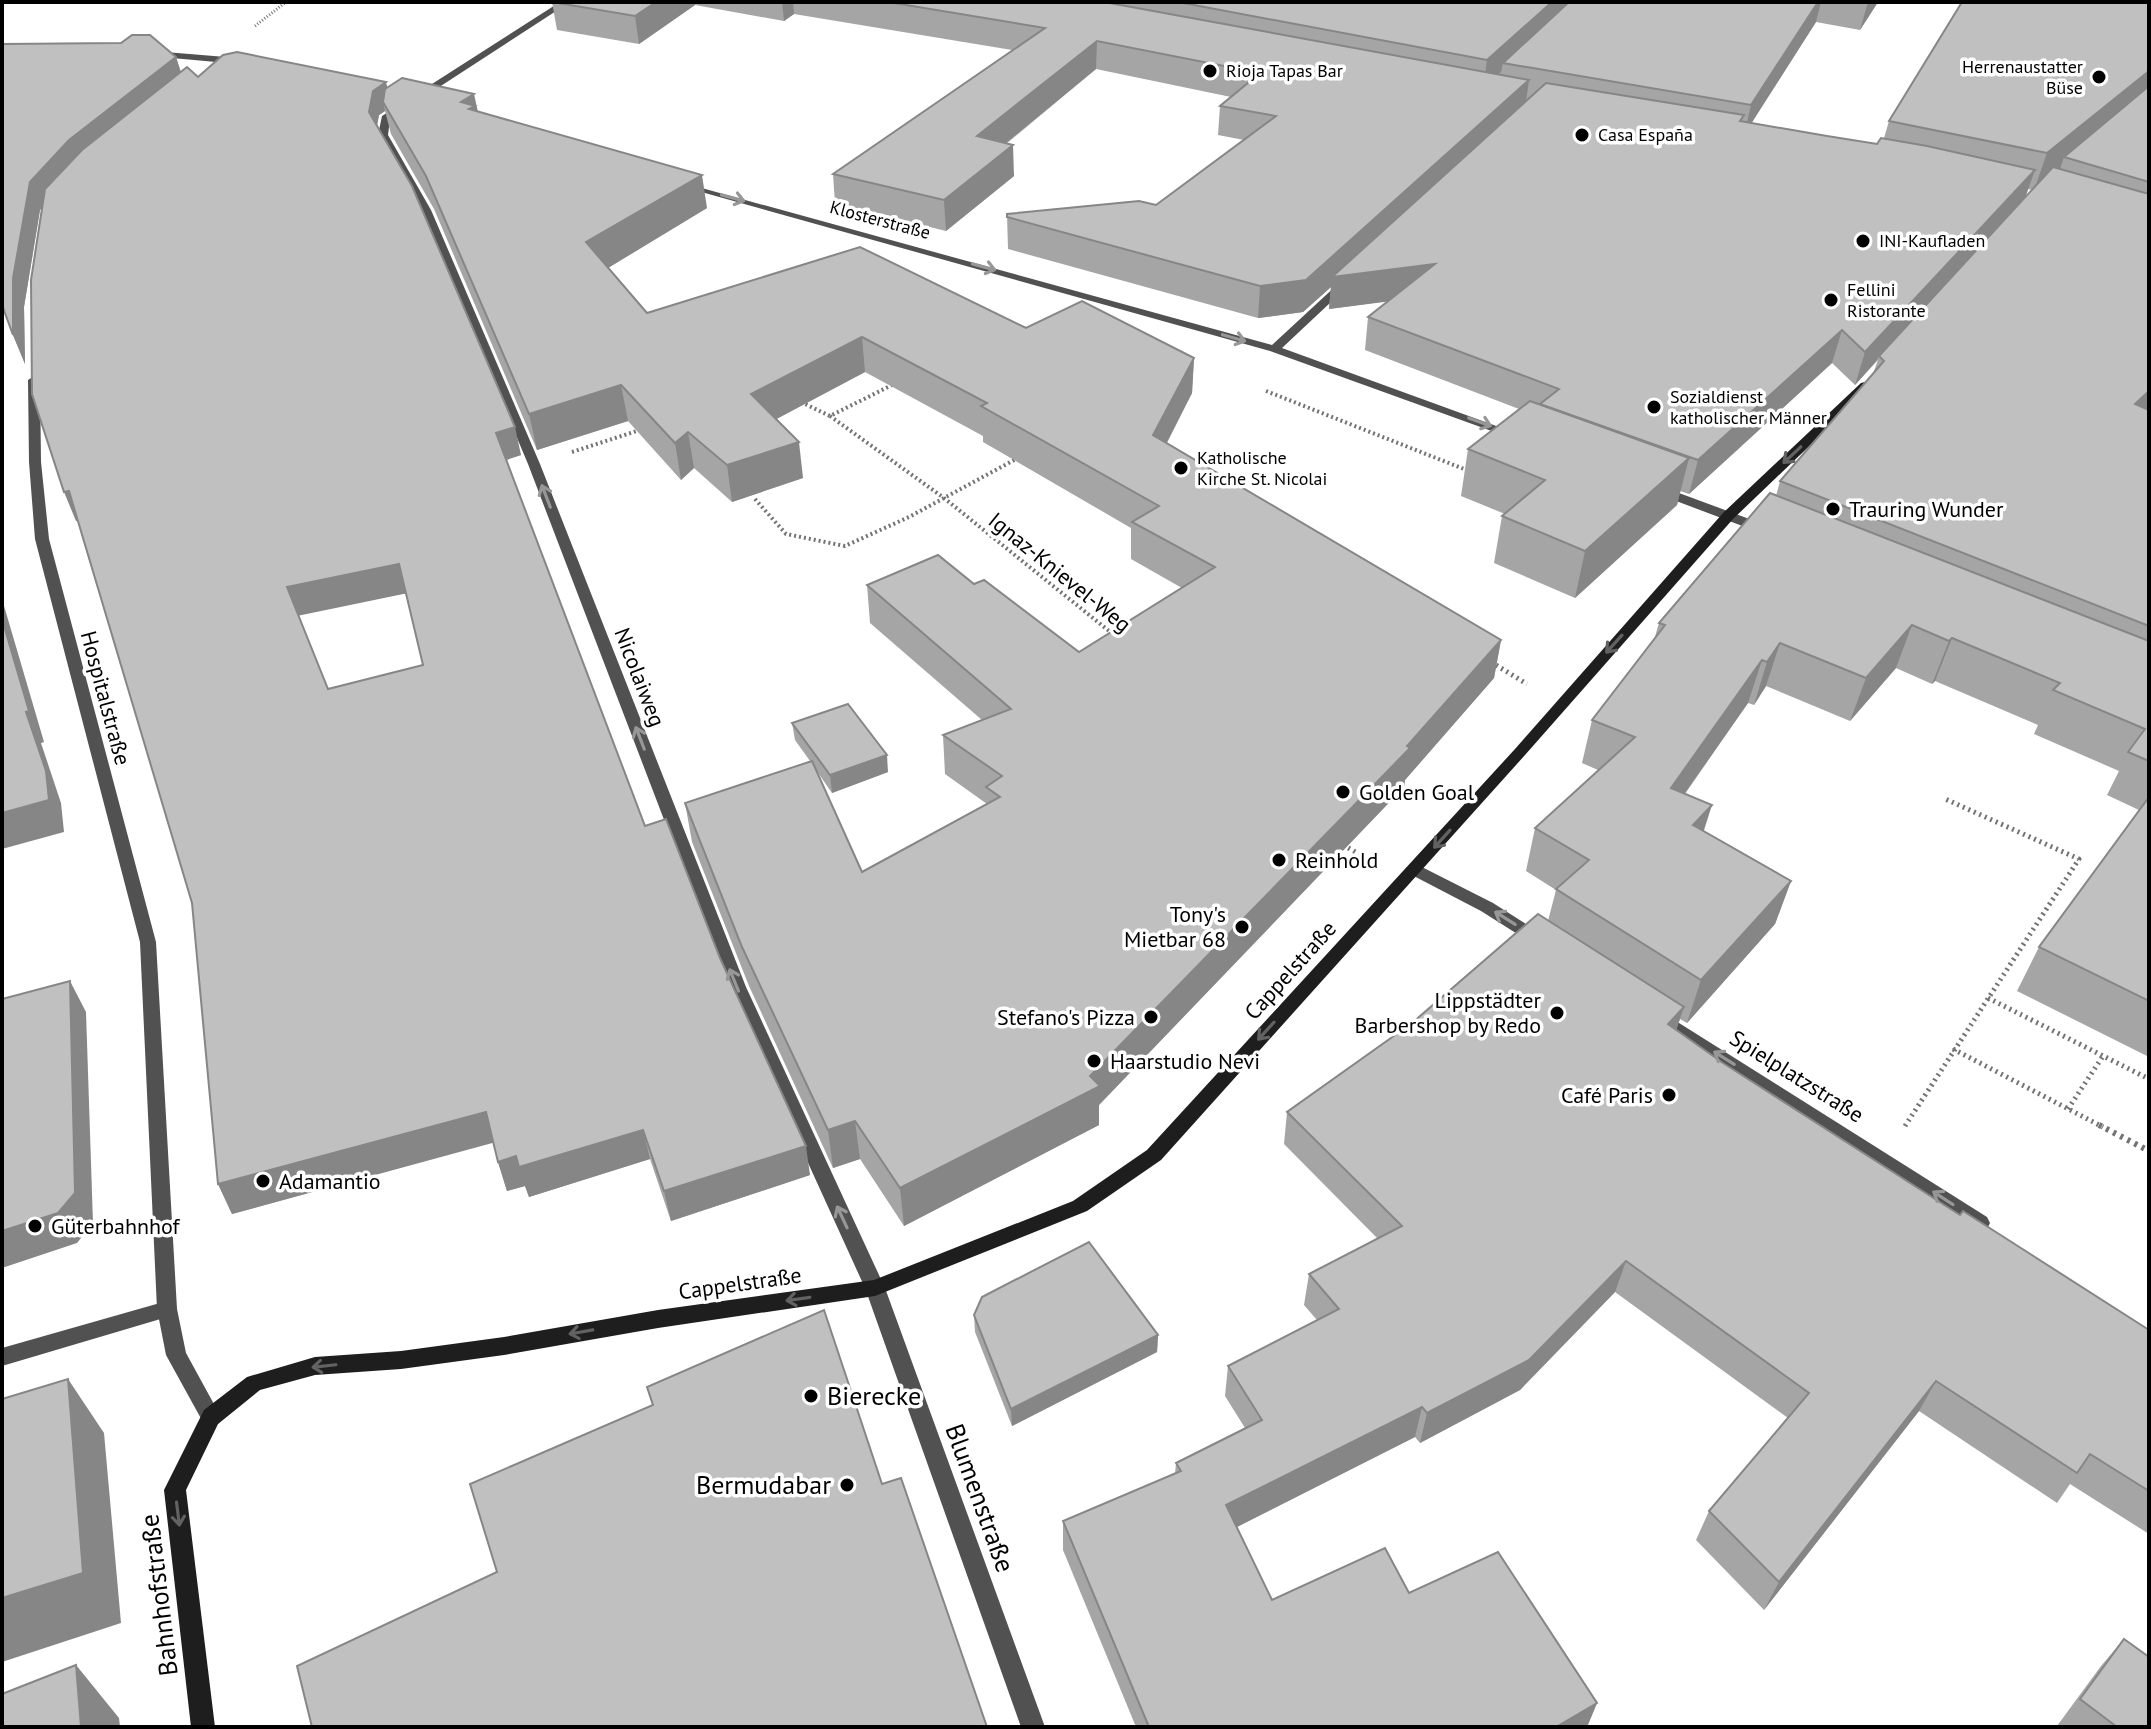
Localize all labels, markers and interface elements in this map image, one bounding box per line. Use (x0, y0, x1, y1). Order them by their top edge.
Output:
place label: Herrenaustatter Büse (1962, 55, 2083, 99)
place label: Rioja Tapas Bar (1226, 59, 1343, 82)
marker: Rioja Tapas Bar (1201, 62, 1219, 80)
marker: Herrenaustatter Büse (2090, 68, 2108, 86)
place label: Casa España (1598, 123, 1693, 146)
marker: Casa España (1573, 126, 1591, 144)
one-way arrow (720, 191, 746, 206)
street label: Klosterstraße (827, 195, 933, 244)
place label: INI-Kaufladen (1879, 229, 1985, 252)
marker: INI-Kaufladen (1854, 232, 1872, 250)
one-way arrow (970, 260, 996, 275)
place label: Fellini Ristorante (1847, 278, 1926, 322)
marker: Fellini Ristorante (1822, 291, 1840, 309)
one-way arrow (1220, 331, 1246, 346)
place label: Sozialdienst katholischer Männer (1670, 385, 1827, 429)
marker: Sozialdienst katholischer Männer (1645, 398, 1663, 416)
one-way arrow (1467, 416, 1492, 431)
one-way arrow (1783, 445, 1802, 464)
place label: Katholische Kirche St. Nicolai (1197, 446, 1327, 490)
marker: Katholische Kirche St. Nicolai (1172, 459, 1190, 477)
one-way arrow (538, 484, 553, 508)
place label: Trauring Wunder (1849, 495, 2004, 523)
marker: Trauring Wunder (1824, 500, 1842, 518)
street label: Ignaz-Knievel-Weg (983, 506, 1137, 638)
street label: Nicolaiweg (608, 624, 672, 730)
street label: Hospitalstraße (75, 628, 137, 768)
one-way arrow (1605, 633, 1623, 653)
one-way arrow (632, 726, 646, 751)
place label: Golden Goal (1359, 778, 1475, 806)
marker: Golden Goal (1334, 783, 1352, 801)
one-way arrow (1433, 828, 1451, 848)
place label: Reinhold (1295, 846, 1378, 874)
marker: Reinhold (1270, 851, 1288, 869)
place label: Tony's Mietbar 68 (1124, 900, 1226, 953)
one-way arrow (1494, 910, 1517, 926)
street label: Cappelstraße (1238, 915, 1342, 1025)
marker: Tony's Mietbar 68 (1233, 918, 1251, 936)
one-way arrow (726, 968, 741, 993)
place label: Lippstädter Barbershop by Redo (1355, 986, 1542, 1039)
place label: Stefano's Pizza (997, 1003, 1135, 1031)
marker: Lippstädter Barbershop by Redo (1548, 1004, 1566, 1022)
marker: Stefano's Pizza (1142, 1008, 1160, 1026)
one-way arrow (1257, 1021, 1276, 1041)
street label: Spielplatzstraße (1725, 1024, 1869, 1128)
place label: Haarstudio Nevi (1110, 1047, 1260, 1075)
one-way arrow (1713, 1049, 1736, 1065)
marker: Haarstudio Nevi (1085, 1052, 1103, 1070)
place label: Café Paris (1561, 1081, 1653, 1109)
marker: Café Paris (1660, 1086, 1678, 1104)
place label: Adamantio (279, 1167, 381, 1195)
marker: Adamantio (254, 1172, 272, 1190)
one-way arrow (1932, 1190, 1955, 1206)
one-way arrow (834, 1205, 849, 1230)
place label: Güterbahnhof (51, 1212, 181, 1240)
marker: Güterbahnhof (26, 1217, 44, 1235)
street label: Cappelstraße (677, 1261, 803, 1305)
one-way arrow (786, 1292, 811, 1307)
one-way arrow (569, 1326, 595, 1341)
one-way arrow (311, 1359, 338, 1374)
place label: Bierecke (827, 1379, 921, 1412)
marker: Bierecke (802, 1387, 820, 1405)
street label: Blumenstraße (938, 1419, 1023, 1577)
place label: Bermudabar (696, 1468, 831, 1501)
marker: Bermudabar (838, 1476, 856, 1494)
one-way arrow (170, 1501, 185, 1527)
street label: Bahnhofstraße (132, 1512, 185, 1678)

